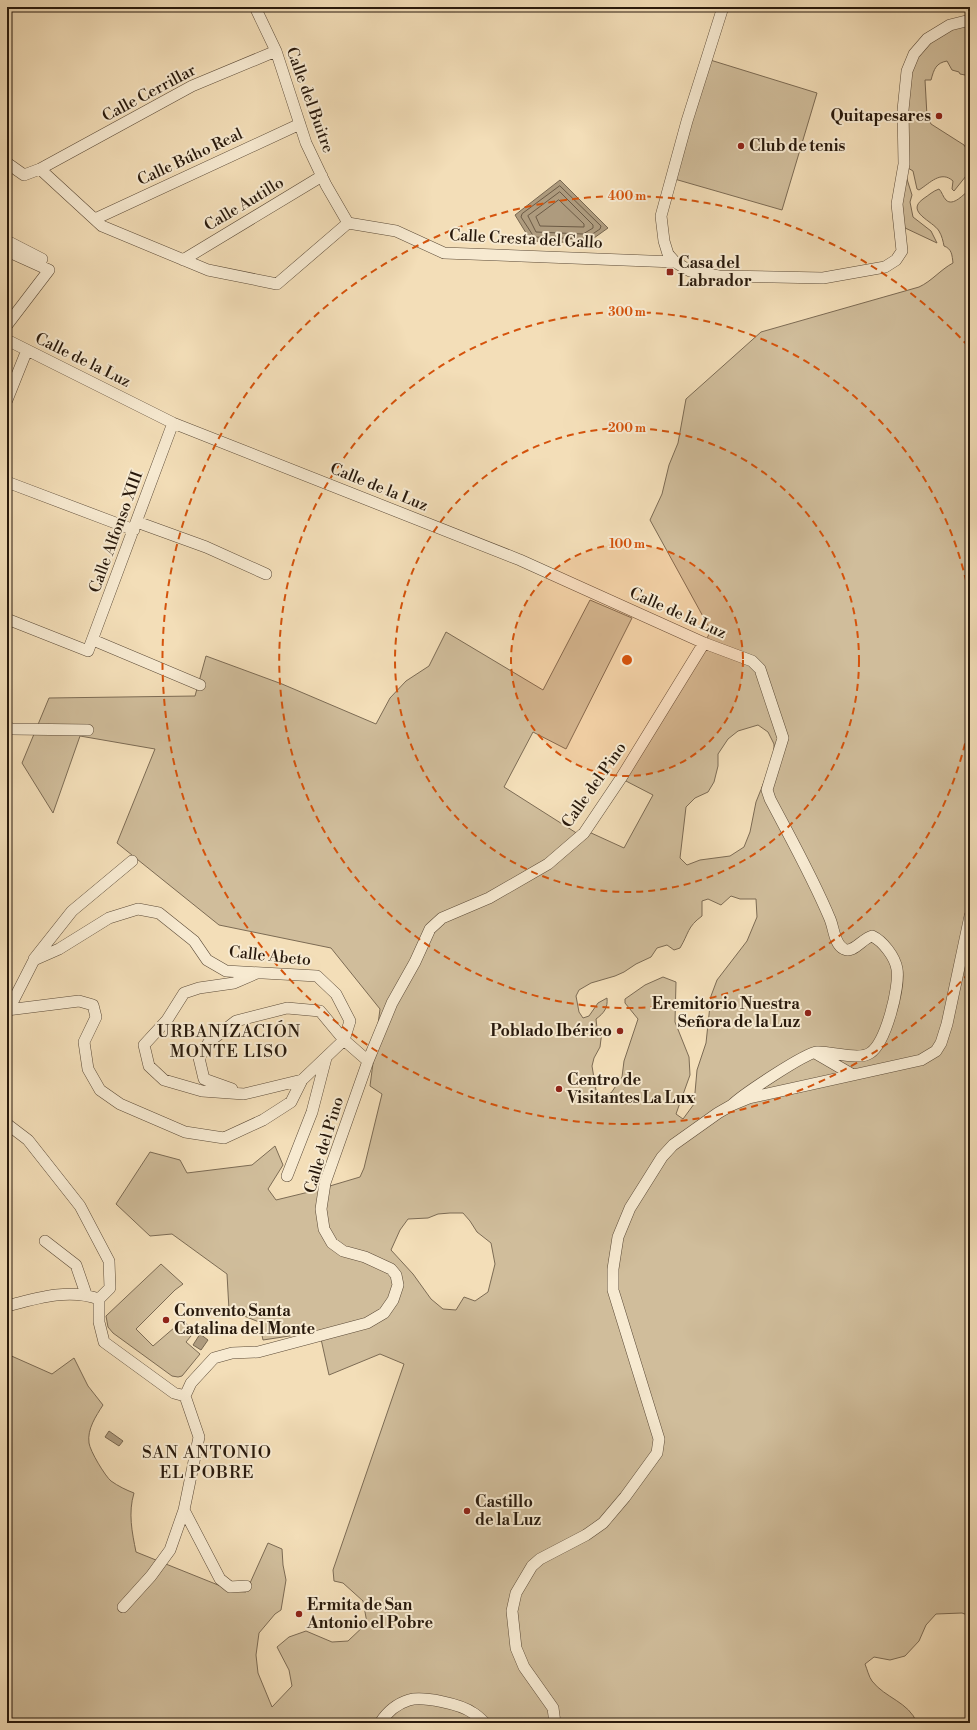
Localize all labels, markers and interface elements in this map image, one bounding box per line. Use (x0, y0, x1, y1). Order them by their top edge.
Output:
street label: Calle del Buitre (282, 44, 338, 156)
street label: Calle Cerrillar (99, 60, 199, 126)
place label: Quitapesares (830, 106, 931, 126)
marker: Quitapesares (934, 111, 944, 121)
street label: Calle Búho Real (134, 124, 246, 190)
place label: Club de tenis (749, 136, 846, 156)
marker: Club de tenis (736, 141, 746, 151)
street label: Calle Autillo (201, 172, 287, 236)
text: 400 m (608, 189, 646, 204)
street label: Calle Cresta del Gallo (449, 225, 603, 253)
place label: Casa del Labrador (678, 253, 752, 291)
marker: Casa del Labrador (665, 267, 675, 277)
text: 300 m (608, 305, 646, 320)
street label: Calle de la Luz (32, 328, 134, 392)
text: 200 m (608, 421, 646, 436)
street label: Calle de la Luz (327, 458, 431, 516)
street label: Calle Alfonso XIII (85, 468, 147, 596)
text: 100 m (609, 537, 645, 552)
street label: Calle de la Luz (626, 583, 730, 643)
centre of rings (620, 653, 634, 667)
street label: Calle del Pino (557, 738, 631, 832)
street label: Calle Abeto (228, 942, 312, 970)
place label: Eremitorio Nuestra Señora de la Luz (652, 994, 800, 1032)
marker: Eremitorio Nuestra Señora de la Luz (803, 1008, 813, 1018)
district label: URBANIZACIÓN MONTE LISO (157, 1020, 301, 1063)
place label: Poblado Ibérico (490, 1021, 612, 1041)
marker: Poblado Ibérico (615, 1026, 625, 1036)
place label: Centro de Visitantes La Lux (566, 1070, 695, 1108)
marker: Centro de Visitantes La Lux (554, 1084, 564, 1094)
street label: Calle del Pino (300, 1094, 348, 1196)
place label: Convento Santa Catalina del Monte (174, 1301, 315, 1339)
marker: Convento Santa Catalina del Monte (161, 1315, 171, 1325)
district label: SAN ANTONIO EL POBRE (142, 1442, 272, 1484)
place label: Castillo de la Luz (475, 1492, 542, 1530)
marker: Castillo de la Luz (462, 1506, 472, 1516)
place label: Ermita de San Antonio el Pobre (306, 1595, 434, 1633)
marker: Ermita de San Antonio el Pobre (294, 1609, 304, 1619)

